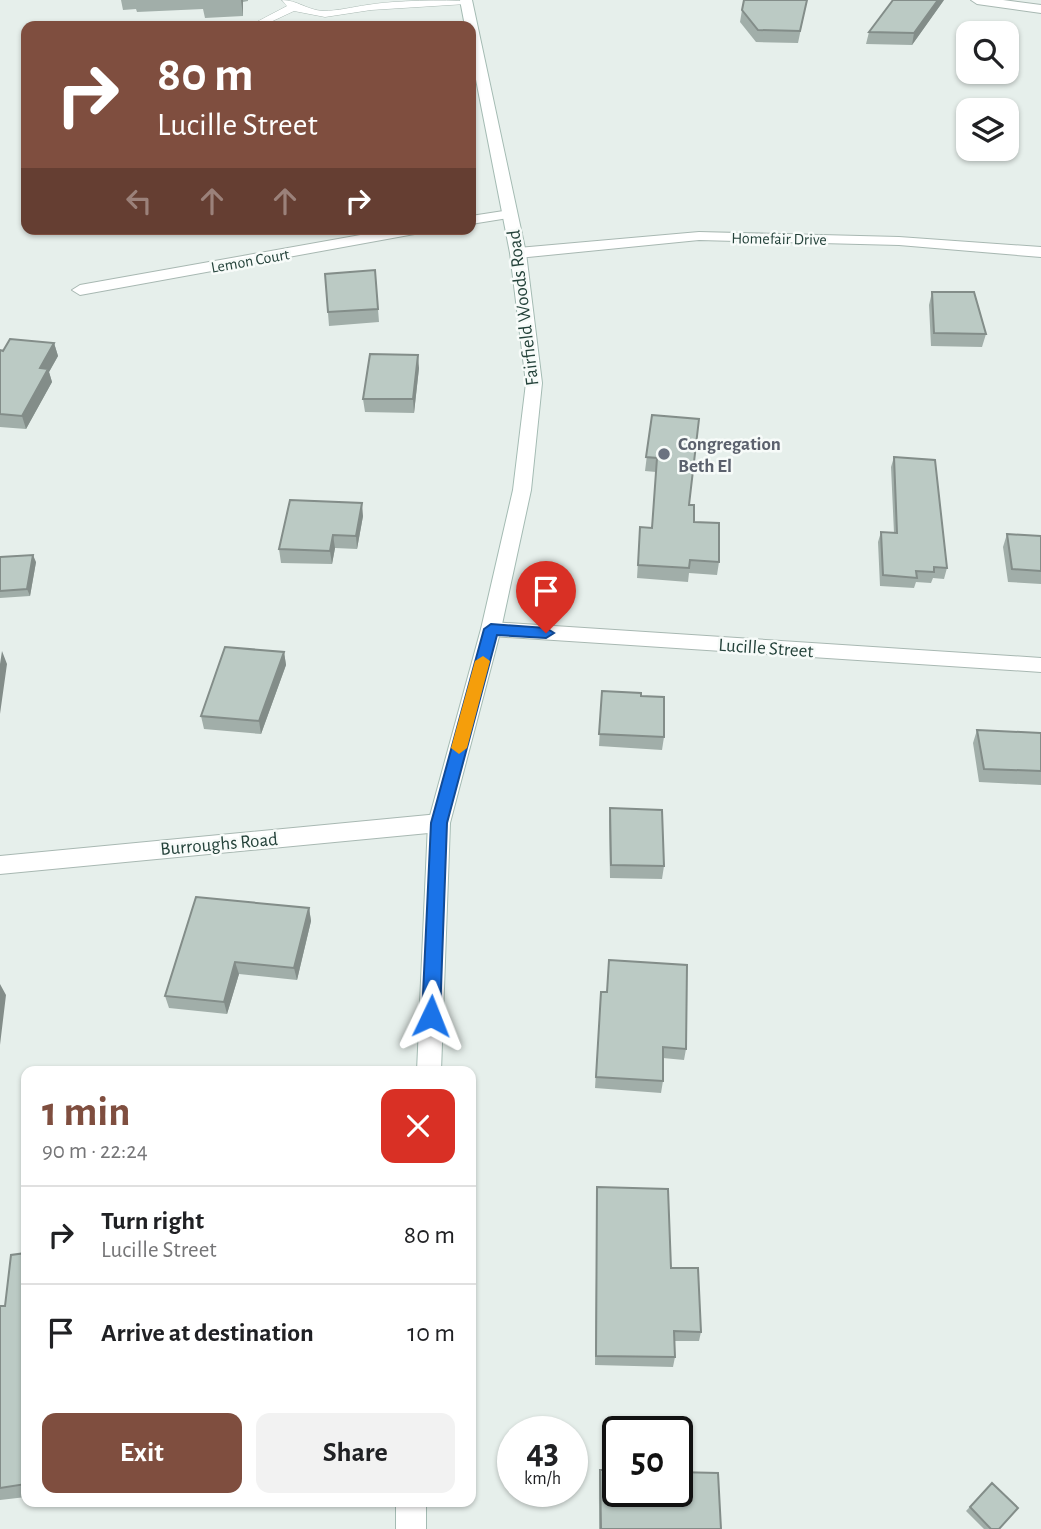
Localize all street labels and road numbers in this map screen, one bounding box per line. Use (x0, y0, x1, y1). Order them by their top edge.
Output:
street label: Fairfield Woods Road (504, 229, 542, 387)
street label: Homefair Drive (731, 230, 827, 248)
street label: Lemon Court (210, 246, 291, 276)
street label: Lucille Street (718, 636, 814, 661)
street label: Burroughs Road (159, 830, 279, 859)

